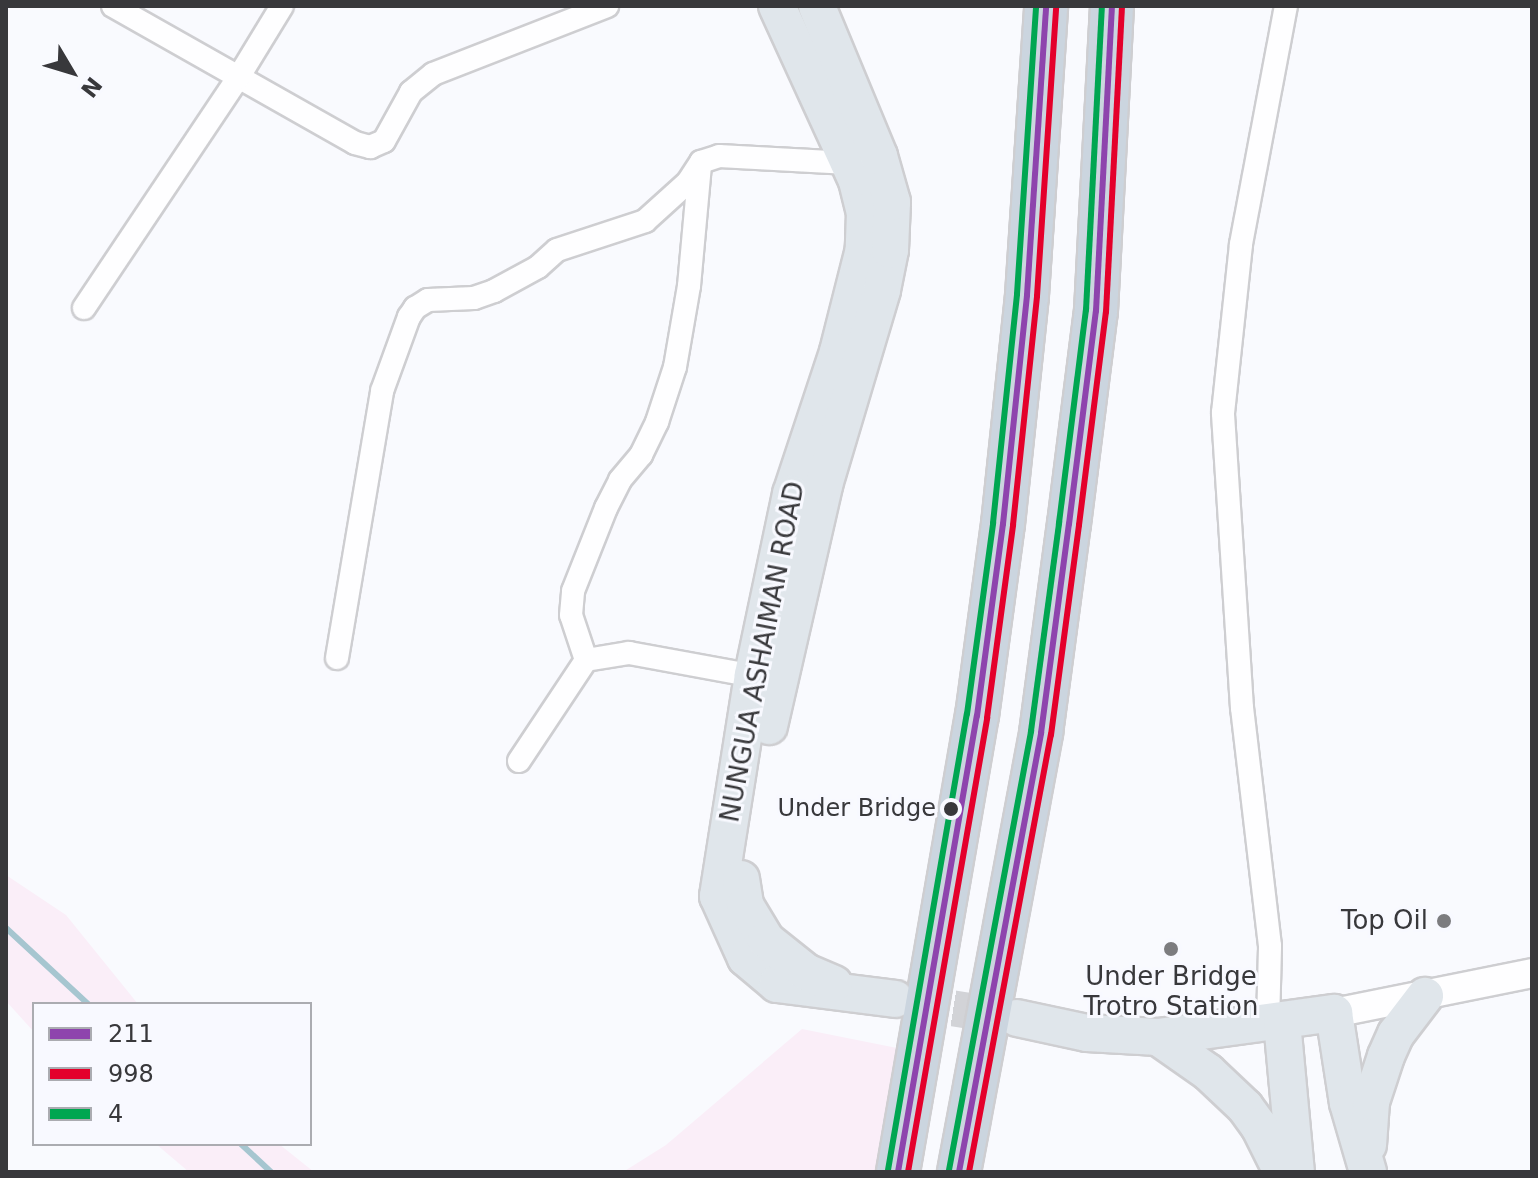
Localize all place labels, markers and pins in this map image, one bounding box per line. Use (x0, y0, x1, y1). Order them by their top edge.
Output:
place label: Under Bridge (777, 795, 936, 823)
marker: Under Bridge (943, 801, 959, 817)
place label: Top Oil (1341, 905, 1428, 937)
marker: Top Oil (1435, 912, 1453, 930)
marker: Under Bridge Trotro Station (1162, 940, 1180, 958)
place label: Under Bridge Trotro Station (1083, 961, 1259, 1022)

